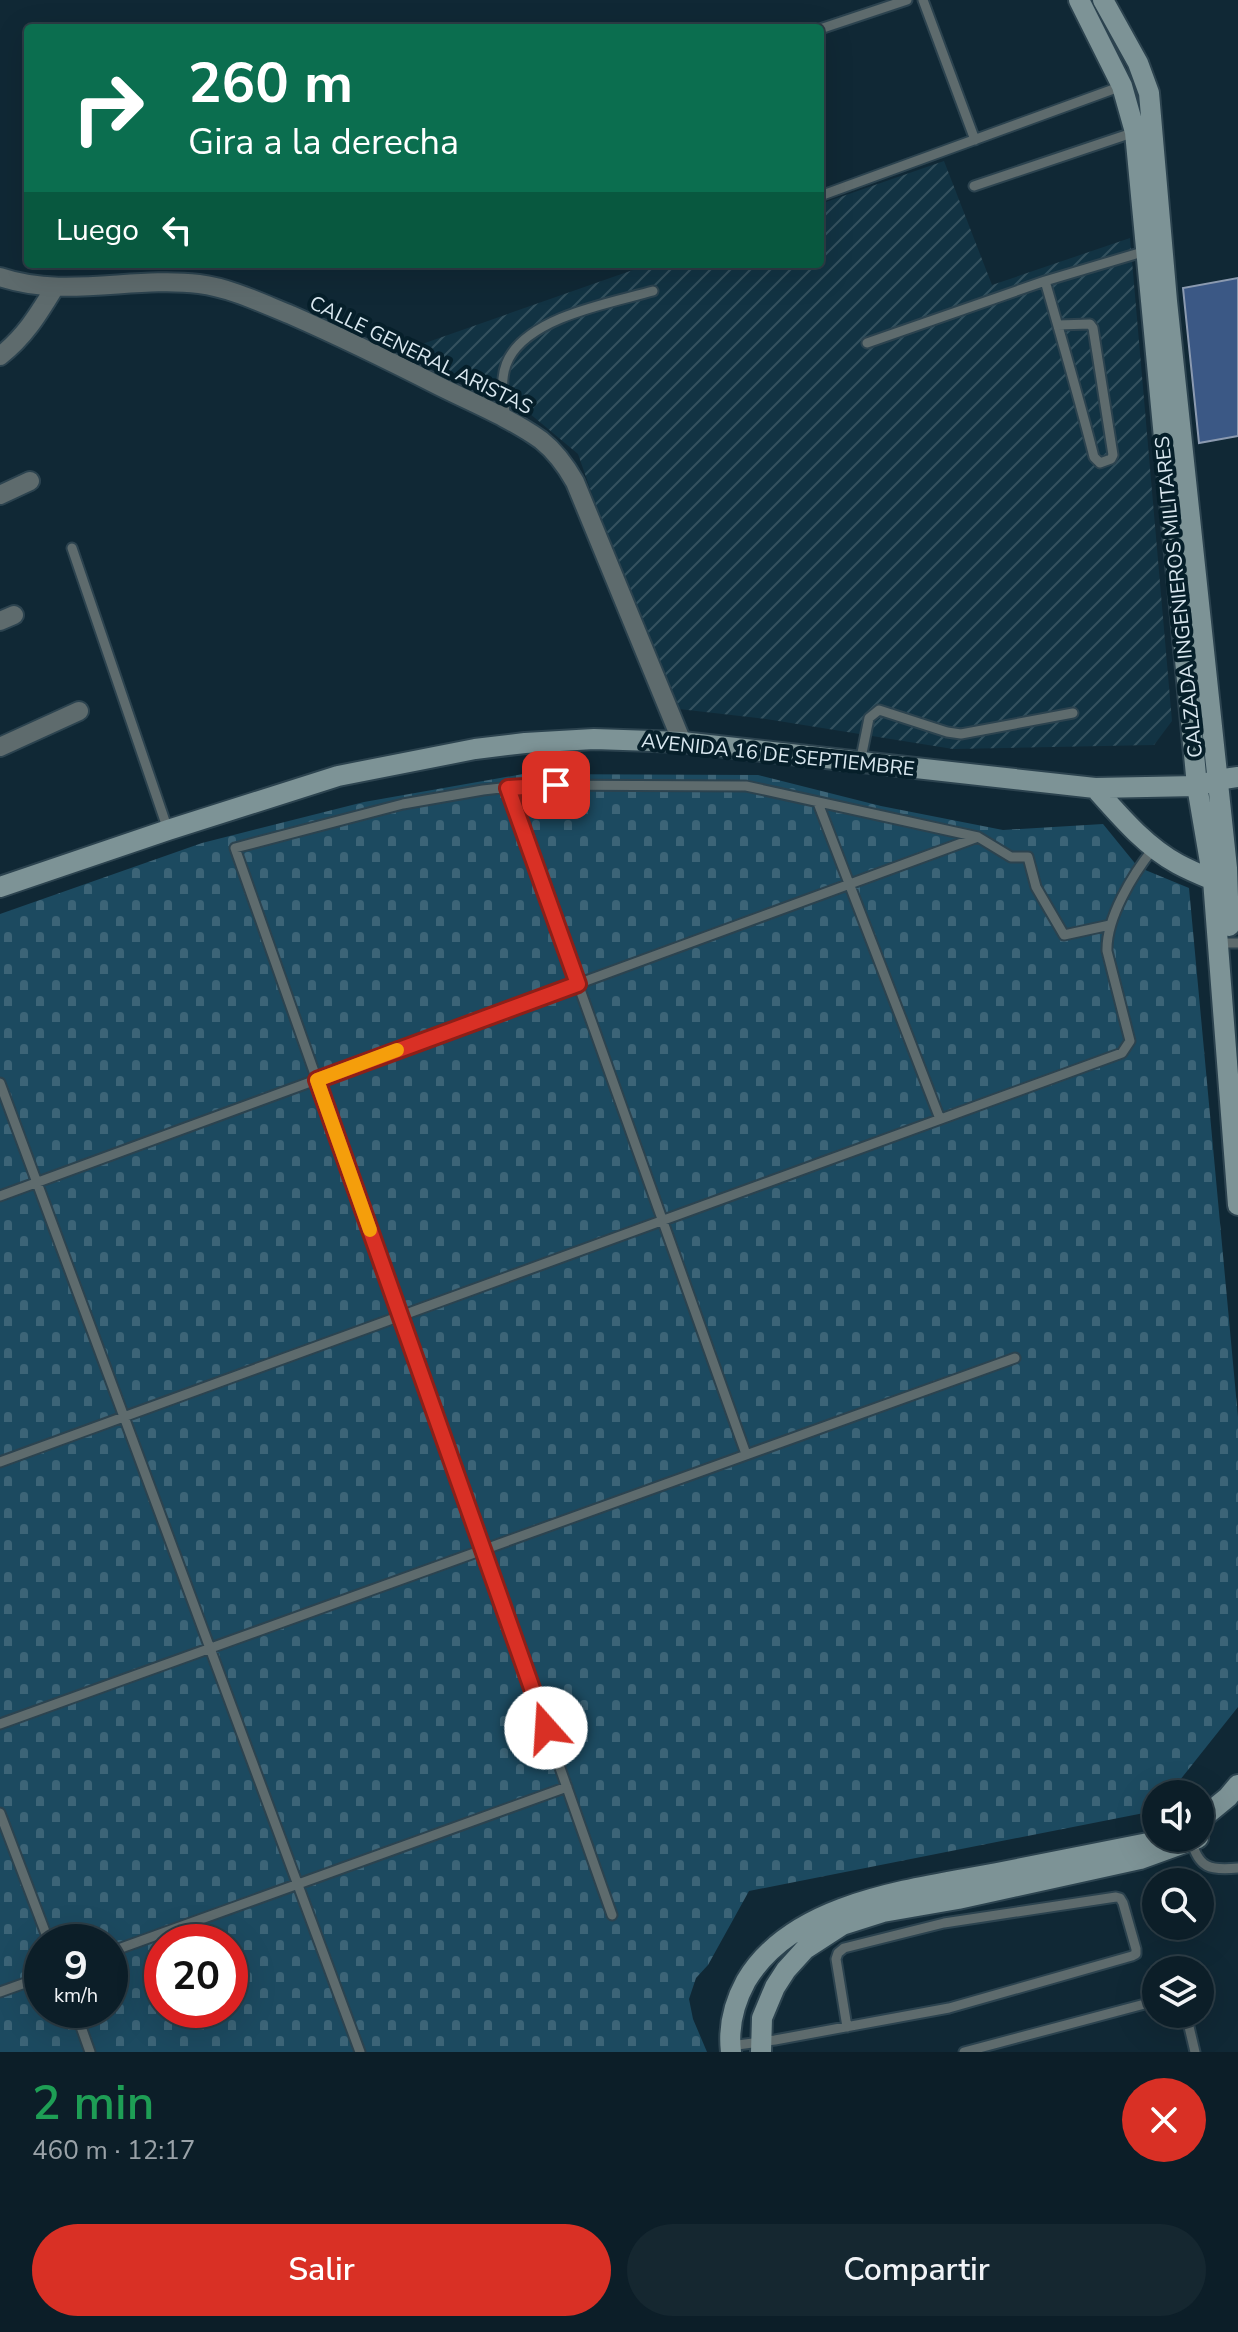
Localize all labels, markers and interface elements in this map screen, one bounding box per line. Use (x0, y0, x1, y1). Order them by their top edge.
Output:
text: 260 m (188, 45, 353, 122)
icon: right (56, 56, 160, 160)
text: Gira a la derecha (188, 118, 459, 167)
icon: left (155, 208, 199, 252)
text: Luego (56, 210, 139, 251)
street label: CALLE GENERAL ARISTAS (305, 289, 537, 421)
street label: CALZADA INGENIEROS MILITARES (1149, 435, 1209, 759)
street label: AVENIDA 16 DE SEPTIEMBRE (640, 727, 916, 783)
pin (522, 751, 590, 819)
icon: arrive (534, 763, 578, 807)
position arrow (504, 1686, 588, 1770)
map controls (1142, 1780, 1214, 2028)
button: sound (1142, 1780, 1214, 1852)
button: search (1142, 1868, 1214, 1940)
speed limit sign: 20 (144, 1924, 248, 2028)
text: 9 (64, 1939, 88, 1993)
button: layers (1142, 1956, 1214, 2028)
text: km/h (54, 1982, 98, 2009)
text: 2 min (32, 2070, 154, 2136)
button: close (1122, 2078, 1206, 2162)
text: 460 m · 12:17 (32, 2133, 195, 2168)
button: Salir (32, 2224, 611, 2316)
button: Compartir (627, 2224, 1206, 2316)

